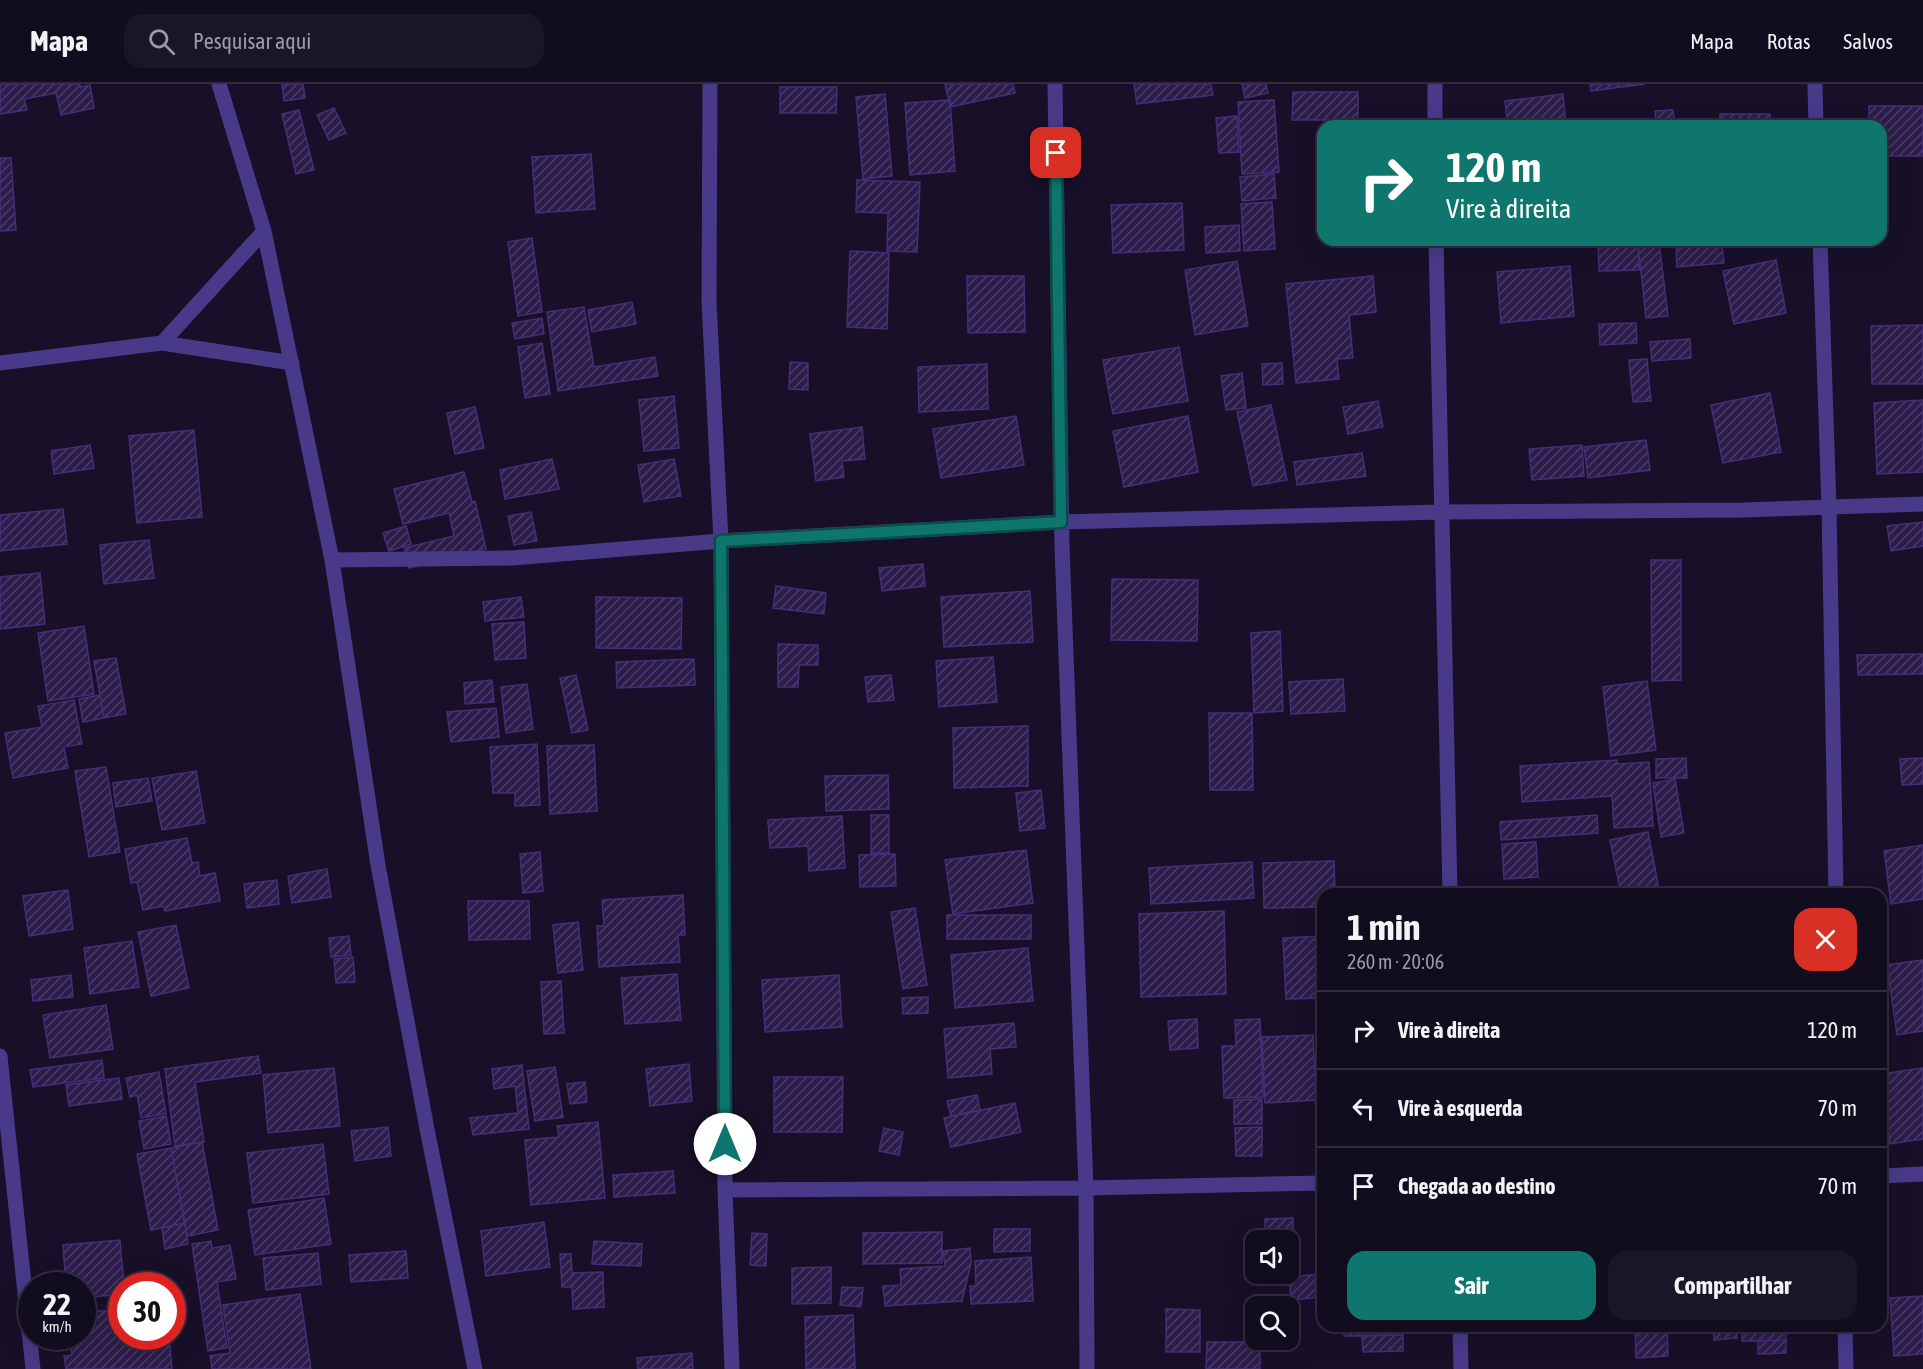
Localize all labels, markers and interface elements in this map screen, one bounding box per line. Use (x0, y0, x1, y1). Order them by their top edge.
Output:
search box (124, 14, 544, 68)
text: Mapa (30, 25, 88, 57)
icon: search (145, 25, 178, 58)
text: Pesquisar aqui (193, 28, 311, 54)
text: Mapa (1690, 29, 1734, 53)
text: Rotas (1767, 29, 1810, 53)
text: Salvos (1843, 29, 1893, 53)
pin (1030, 127, 1081, 178)
icon: arrive (1039, 136, 1072, 169)
text: 120 m (1446, 143, 1541, 191)
icon: right (1347, 144, 1425, 222)
text: Vire à direita (1446, 193, 1571, 224)
text: 1 min (1347, 906, 1421, 948)
button: close (1794, 908, 1857, 971)
text: 260 m · 20:06 (1347, 950, 1444, 973)
icon: right (1347, 1014, 1380, 1047)
text: Vire à direita (1398, 1017, 1500, 1043)
text: 120 m (1807, 1017, 1857, 1043)
icon: left (1347, 1092, 1380, 1125)
text: Vire à esquerda (1398, 1095, 1523, 1121)
text: 70 m (1817, 1095, 1857, 1121)
position arrow (693, 1112, 757, 1176)
icon: arrive (1347, 1170, 1380, 1203)
text: Chegada ao destino (1398, 1173, 1556, 1199)
text: 70 m (1817, 1173, 1857, 1199)
map controls (1245, 1230, 1299, 1350)
button: sound (1245, 1230, 1299, 1284)
button: Sair (1347, 1251, 1596, 1320)
button: Compartilhar (1608, 1251, 1857, 1320)
speed limit sign: 30 (108, 1272, 186, 1350)
text: 22 (43, 1287, 71, 1321)
button: search (1245, 1296, 1299, 1350)
text: km/h (42, 1318, 72, 1335)

